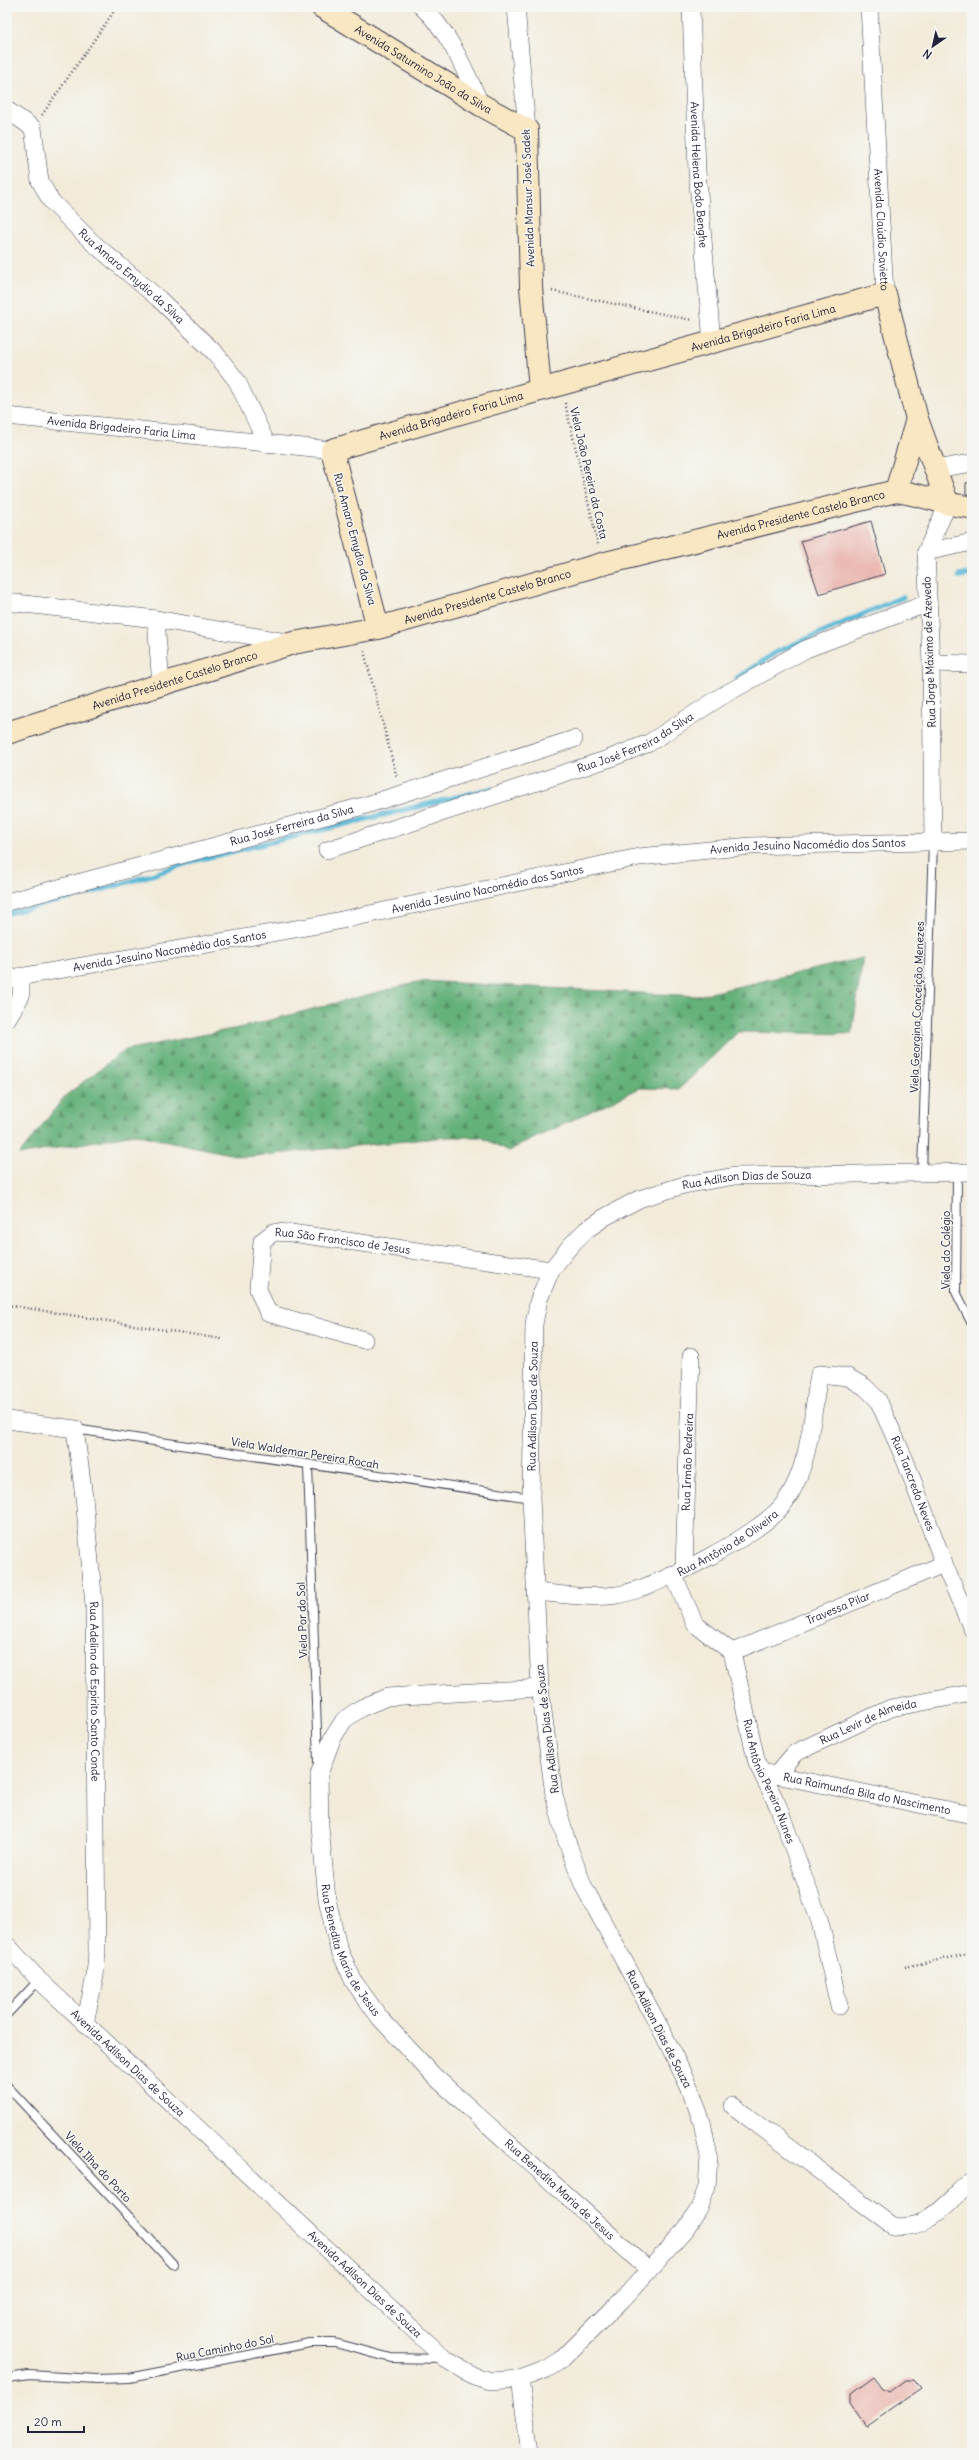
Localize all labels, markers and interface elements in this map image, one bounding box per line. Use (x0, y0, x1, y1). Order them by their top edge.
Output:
street label: Avenida Saturnino João da Silva (352, 22, 494, 117)
north arrow (913, 26, 953, 66)
text: N (920, 46, 934, 62)
street label: Avenida Helena Bodo Benghe (687, 101, 711, 249)
street label: Avenida Mansur José Sadek (519, 128, 537, 267)
street label: Avenida Claúdio Savietto (871, 168, 892, 291)
street label: Rua Amaro Emydio da Silva (76, 226, 187, 327)
street label: Avenida Brigadeiro Faria Lima (689, 301, 837, 355)
street label: Avenida Brigadeiro Faria Lima (378, 388, 525, 443)
street label: Viela João Pereira da Costa (567, 406, 611, 540)
street label: Avenida Brigadeiro Faria Lima (46, 413, 196, 443)
street label: Rua Amaro Emydio da Silva (331, 471, 379, 607)
street label: Avenida Presidente Castelo Branco (715, 487, 886, 542)
street label: Avenida Presidente Castelo Branco (403, 566, 572, 627)
street label: Rua Jorge Máximo de Azevedo (919, 576, 939, 728)
street label: Avenida Presidente Castelo Branco (90, 648, 259, 713)
street label: Rua José Ferreira da Silva (575, 709, 696, 776)
street label: Rua José Ferreira da Silva (228, 802, 355, 849)
street label: Avenida Jesuíno Nacomédio dos Santos (709, 835, 906, 857)
street label: Avenida Jesuíno Nacomédio dos Santos (390, 862, 585, 916)
street label: Viela Georgina Conceição Menezes (907, 921, 927, 1093)
street label: Avenida Jesuíno Nacomédio dos Santos (72, 927, 267, 974)
street label: Rua Adílson Dias de Souza (681, 1168, 812, 1192)
street label: Viela do Colégio (939, 1211, 953, 1289)
street label: Rua São Francisco de Jesus (274, 1225, 411, 1257)
street label: Rua Adilson Dias de Souza (524, 1341, 541, 1471)
street label: Rua Irmão Pedreira (679, 1413, 696, 1511)
street label: Viela Waldemar Pereira Rocah (230, 1434, 380, 1472)
street label: Rua Tancredo Neves (888, 1434, 938, 1533)
street label: Rua Antônio de Oliveira (675, 1507, 781, 1579)
street label: Viela Por do Sol (294, 1582, 310, 1658)
street label: Travessa Pilar (804, 1588, 873, 1627)
street label: Rua Adelino do Espírito Santo Conde (87, 1601, 103, 1782)
street label: Rua Adilson Dias de Souza (532, 1664, 562, 1794)
street label: Rua Levir de Almeida (817, 1696, 918, 1748)
street label: Rua Antônio Pereira Nunes (740, 1718, 798, 1846)
street label: Rua Raimunda Bila do Nascimento (782, 1770, 952, 1817)
street label: Rua Benedita Maria de Jesus (319, 1883, 383, 2019)
street label: Rua Adilson Dias de Souza (623, 1968, 695, 2090)
street label: Avenida Adilson Dias de Souza (68, 2006, 188, 2119)
street label: Viela Ilha do Porto (62, 2129, 134, 2205)
street label: Rua Benedita Maria de Jesus (502, 2136, 617, 2242)
street label: Avenida Adilson Dias de Souza (305, 2228, 425, 2341)
street label: Rua Caminho do Sol (175, 2332, 275, 2364)
scale bar (28, 2408, 84, 2434)
text: 20 m (34, 2414, 62, 2429)

